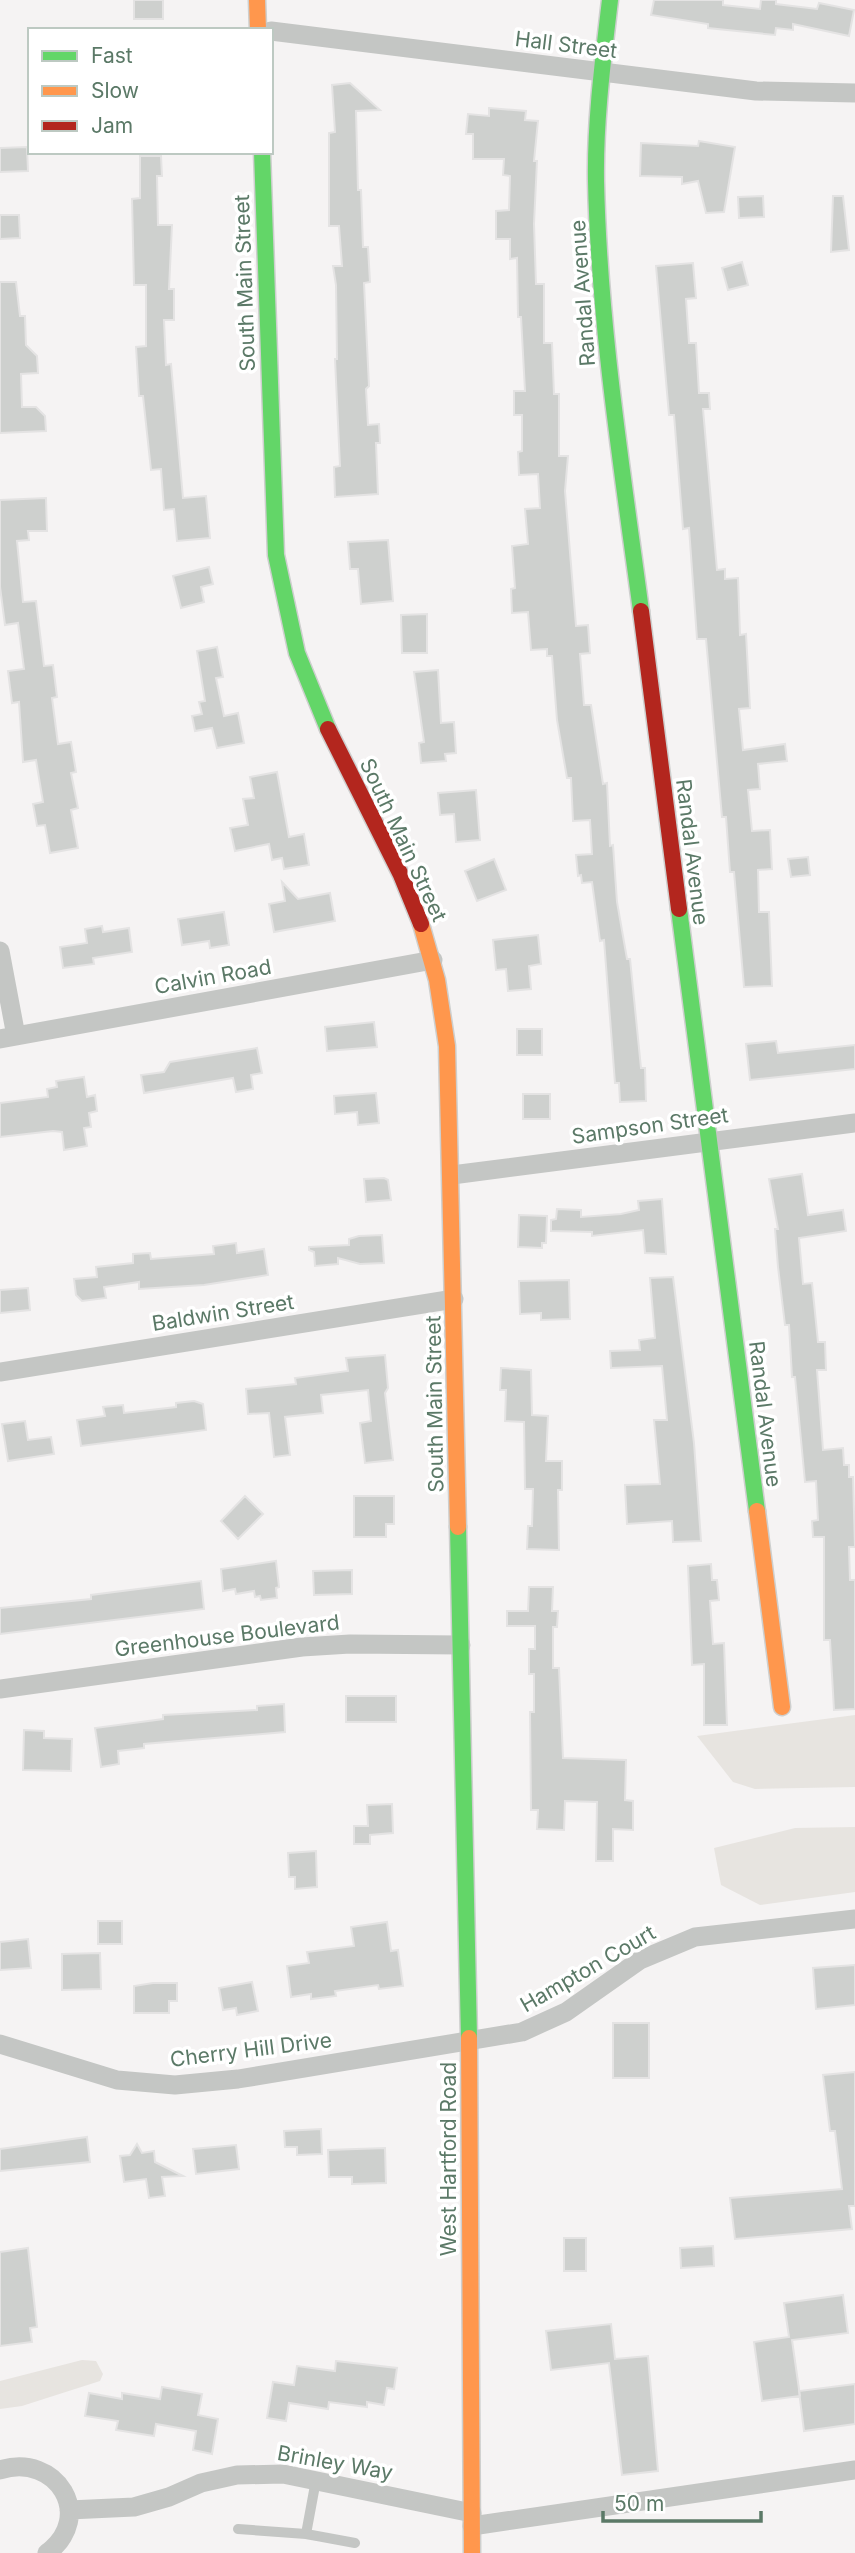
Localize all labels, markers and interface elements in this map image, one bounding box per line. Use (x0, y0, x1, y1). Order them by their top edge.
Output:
street label: Hall Street (514, 26, 619, 63)
legend (28, 28, 273, 154)
text: Fast (91, 43, 133, 68)
text: Slow (91, 78, 139, 103)
text: Jam (91, 113, 133, 138)
street label: South Main Street (229, 194, 260, 372)
street label: Randal Avenue (565, 219, 600, 367)
street label: South Main Street (355, 754, 452, 925)
street label: Randal Avenue (671, 777, 714, 926)
street label: Calvin Road (153, 954, 273, 999)
street label: Sampson Street (570, 1102, 730, 1149)
street label: Baldwin Street (150, 1289, 296, 1336)
street label: South Main Street (420, 1315, 449, 1493)
street label: Randal Avenue (744, 1339, 787, 1488)
street label: Greenhouse Boulevard (113, 1609, 341, 1662)
street label: Hampton Court (516, 1920, 660, 2017)
street label: Cherry Hill Drive (168, 2027, 333, 2072)
street label: West Hartford Road (436, 2062, 461, 2256)
street label: Brinley Way (275, 2440, 395, 2485)
scale bar (603, 2480, 760, 2524)
text: 50 m (614, 2491, 664, 2516)

